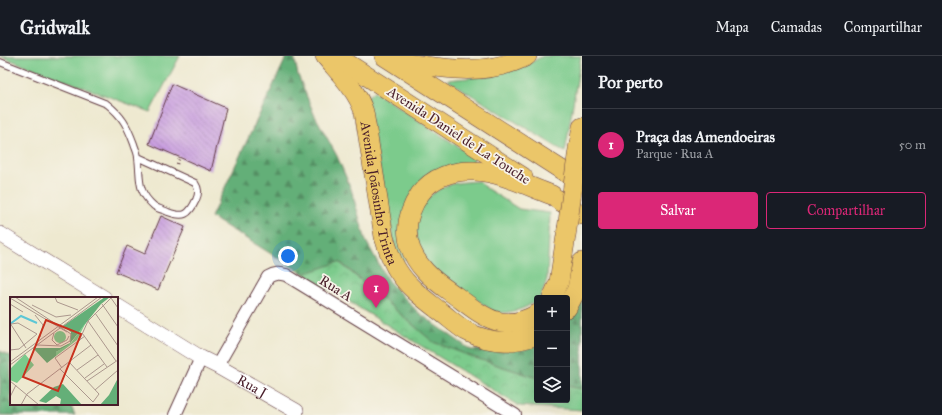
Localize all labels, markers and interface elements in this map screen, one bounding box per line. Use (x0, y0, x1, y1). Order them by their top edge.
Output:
text: Gridwalk (20, 16, 90, 39)
text: Mapa (715, 19, 749, 36)
text: Camadas (771, 19, 822, 36)
text: Compartilhar (844, 19, 922, 36)
text: Por perto (598, 72, 663, 93)
street label: Avenida Daniel de La Touche (383, 82, 534, 188)
street label: Avenida Joãosinho Trinta (356, 119, 401, 268)
text: Praça das Amendoeiras (636, 128, 775, 146)
text: 1 (608, 137, 614, 153)
text: 50 m (899, 137, 926, 153)
text: Parque · Rua A (636, 146, 714, 162)
button: Salvar (598, 192, 758, 229)
button: Compartilhar (766, 192, 926, 229)
your location (278, 246, 298, 266)
street label: Rua A (316, 272, 356, 305)
pin: 1 (363, 275, 389, 308)
map controls (534, 295, 570, 403)
button: + (534, 295, 570, 331)
inset map (10, 297, 118, 405)
button: − (534, 331, 570, 367)
button: layers (534, 367, 570, 403)
street label: Rua J (234, 371, 270, 403)

